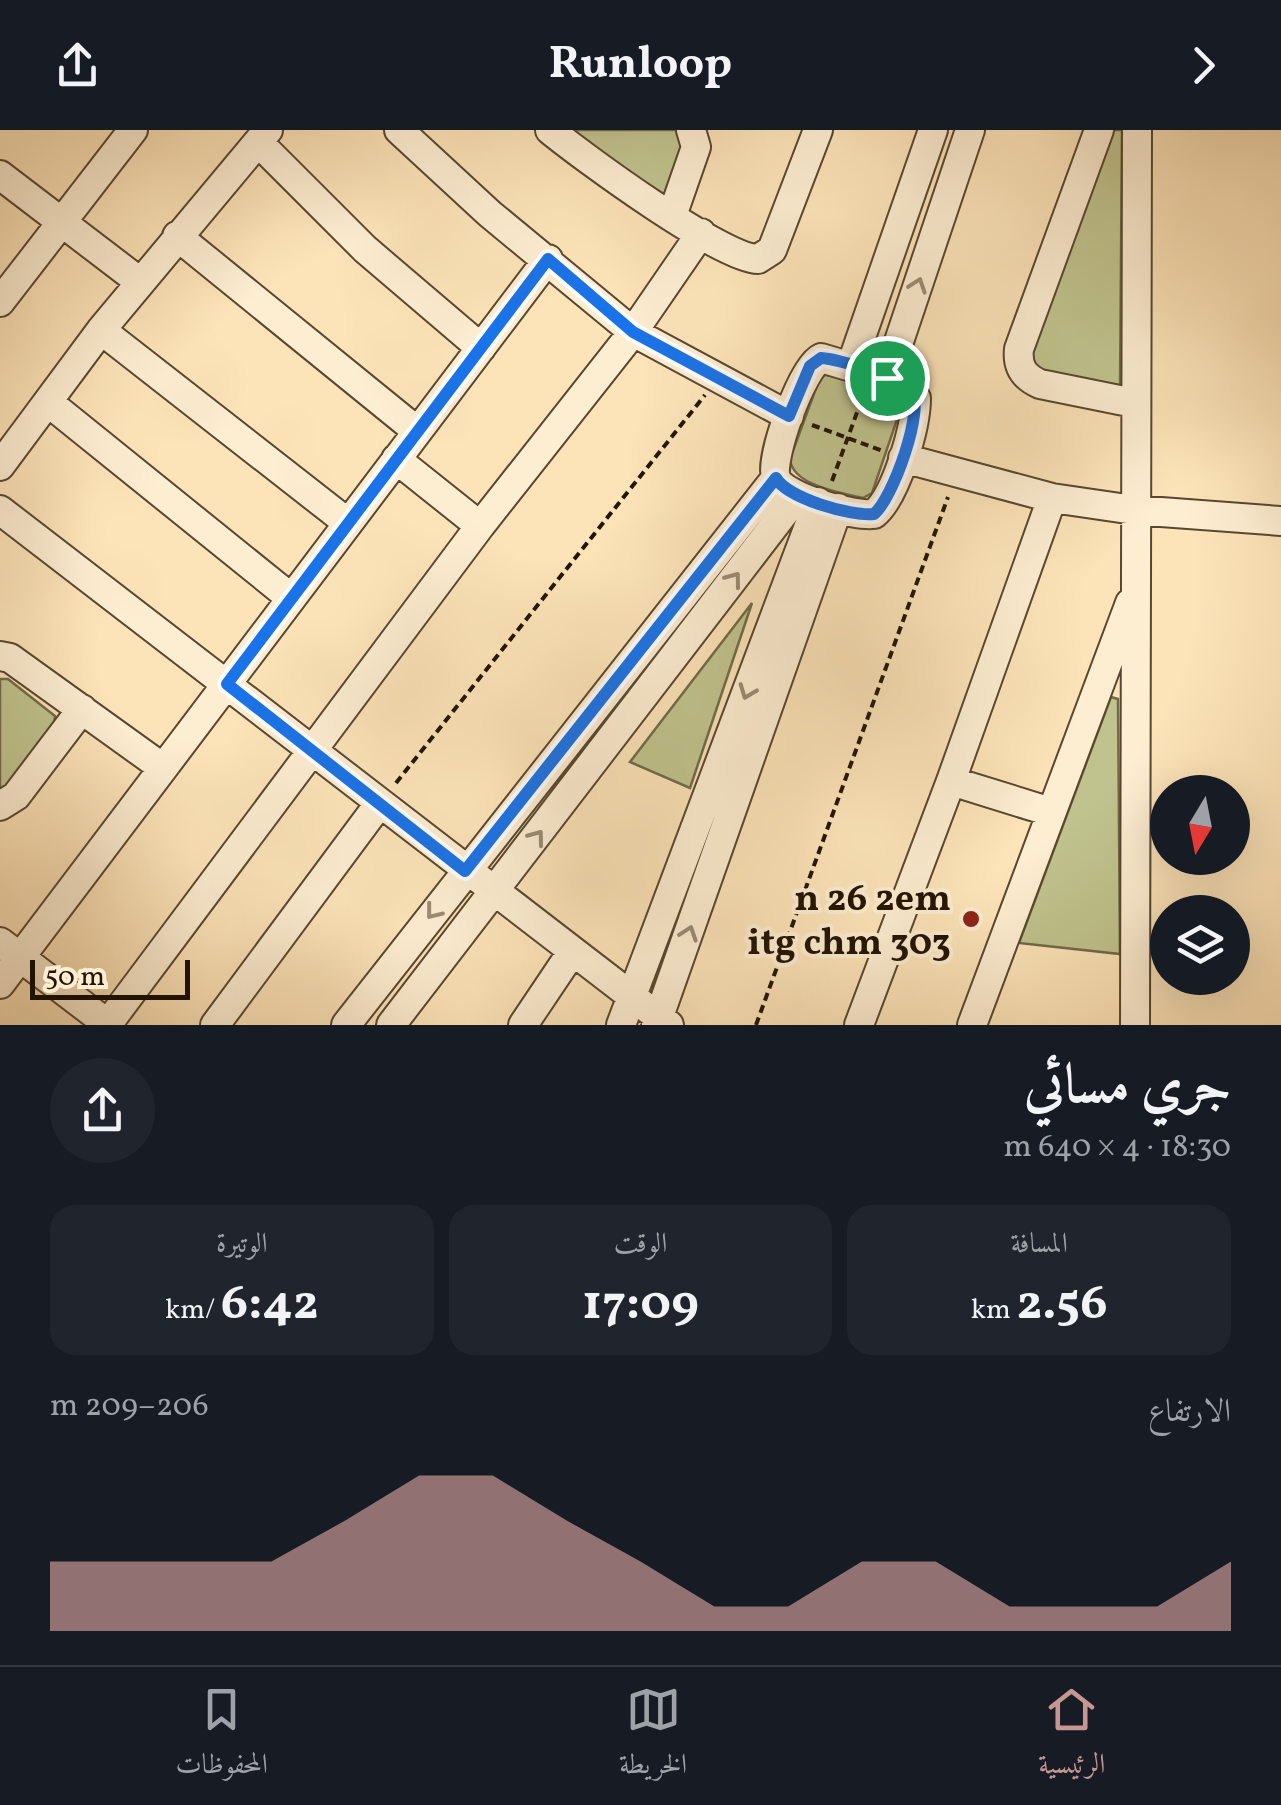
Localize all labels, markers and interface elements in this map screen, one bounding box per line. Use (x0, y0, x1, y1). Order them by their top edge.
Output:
text: Runloop (549, 34, 732, 97)
icon: share (50, 38, 105, 93)
icon: forward (1176, 38, 1231, 93)
one-way arrow (907, 277, 927, 294)
pin (845, 336, 930, 421)
icon: arrive (860, 351, 915, 406)
one-way arrow (723, 572, 740, 590)
one-way arrow (738, 682, 758, 699)
north arrow (1150, 775, 1250, 875)
map controls (1150, 775, 1250, 995)
one-way arrow (526, 831, 543, 849)
place label: n 26 2em itg chm 303 (747, 874, 951, 971)
button: layers (1150, 895, 1250, 995)
one-way arrow (427, 901, 445, 919)
marker: n 26 2em itg chm 303 (960, 908, 982, 930)
one-way arrow (677, 926, 698, 943)
scale bar (30, 955, 190, 1000)
text: 50 m (45, 958, 105, 997)
text: جري مسائي (1024, 1050, 1231, 1126)
button: share (50, 1058, 155, 1163)
text: 18:30 · 4 × 640 m (1004, 1126, 1231, 1170)
text: الوتيرة (216, 1225, 268, 1264)
text: الوقت (614, 1225, 667, 1264)
text: المسافة (1011, 1225, 1068, 1264)
text: 6:42 (221, 1270, 319, 1340)
text: 17:09 (582, 1270, 699, 1340)
text: 2.56 (1016, 1270, 1108, 1340)
text: /km (165, 1291, 221, 1330)
text: km (971, 1291, 1016, 1330)
text: 206–209 m (50, 1385, 209, 1429)
text: الارتفاع (1148, 1391, 1231, 1435)
tab: المحفوظات (176, 1682, 268, 1791)
tab: الخريطة (619, 1682, 687, 1791)
tab: الرئيسية (1038, 1682, 1105, 1791)

